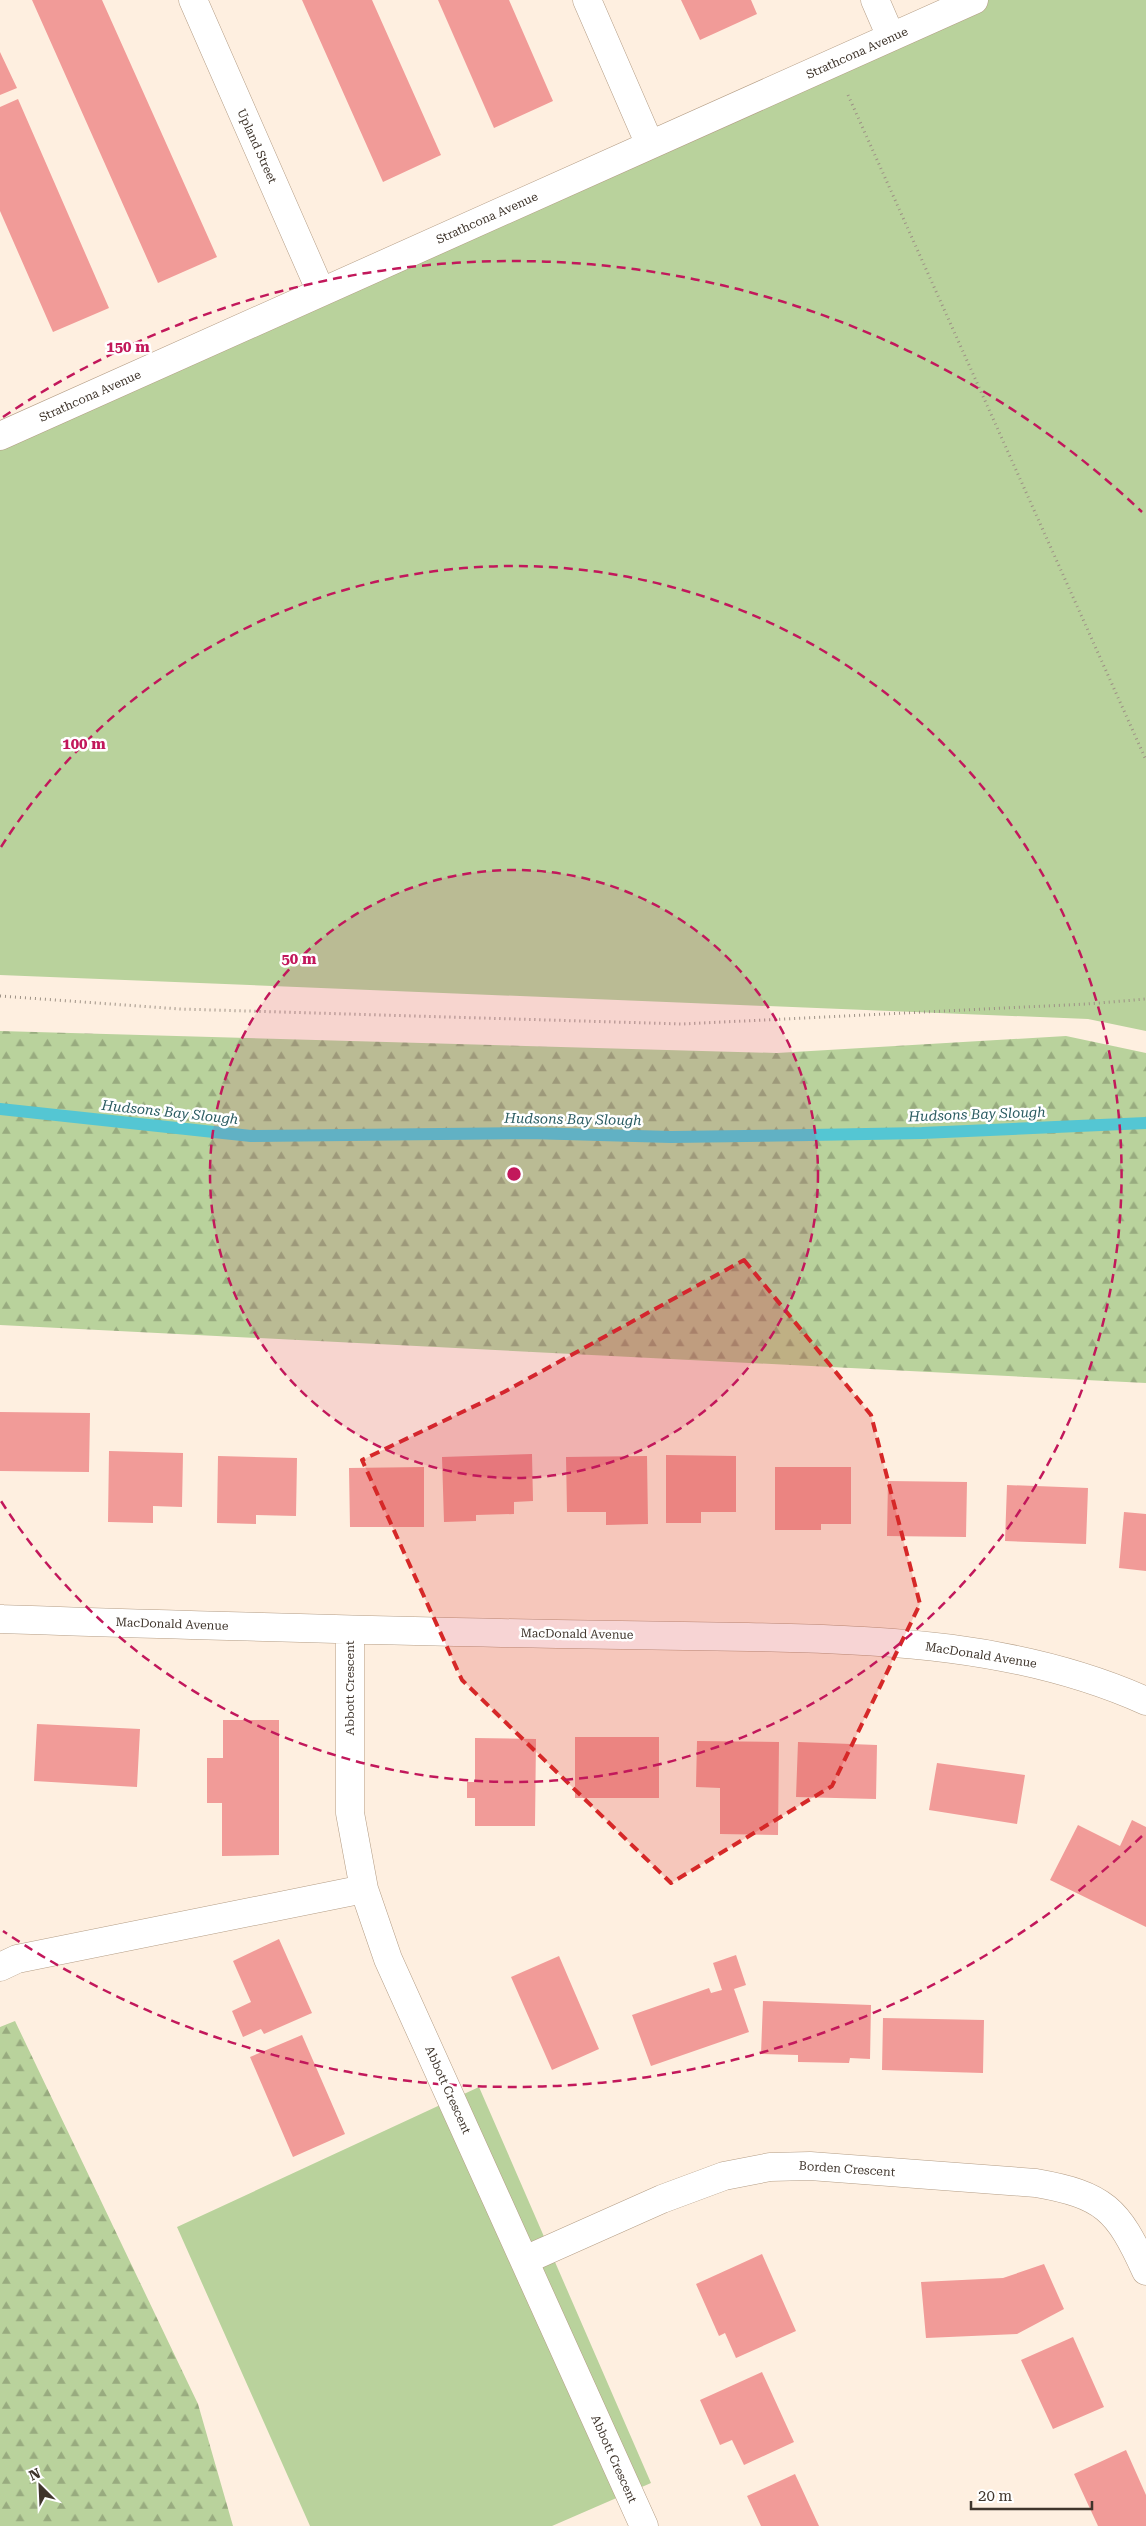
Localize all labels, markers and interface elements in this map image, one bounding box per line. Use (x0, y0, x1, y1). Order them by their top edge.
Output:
street label: Strathcona Avenue (804, 24, 910, 82)
street label: Upland Street (234, 106, 280, 186)
street label: Strathcona Avenue (434, 189, 540, 247)
text: 150 m (106, 338, 150, 356)
street label: Strathcona Avenue (37, 367, 143, 425)
text: 100 m (62, 735, 106, 753)
text: 50 m (281, 950, 317, 968)
water label: Hudsons Bay Slough (100, 1097, 240, 1127)
water label: Hudsons Bay Slough (907, 1104, 1046, 1124)
water label: Hudsons Bay Slough (503, 1110, 642, 1128)
centre of rings (505, 1165, 523, 1183)
street label: MacDonald Avenue (115, 1615, 229, 1633)
street label: MacDonald Avenue (520, 1626, 634, 1642)
street label: MacDonald Avenue (924, 1639, 1038, 1671)
street label: Abbott Crescent (343, 1640, 357, 1735)
street label: Abbott Crescent (422, 2044, 474, 2137)
street label: Borden Crescent (798, 2159, 896, 2179)
street label: Abbott Crescent (588, 2413, 640, 2506)
north arrow (15, 2461, 65, 2511)
text: N (27, 2465, 43, 2484)
scale bar (971, 2478, 1092, 2510)
text: 20 m (978, 2487, 1013, 2505)

